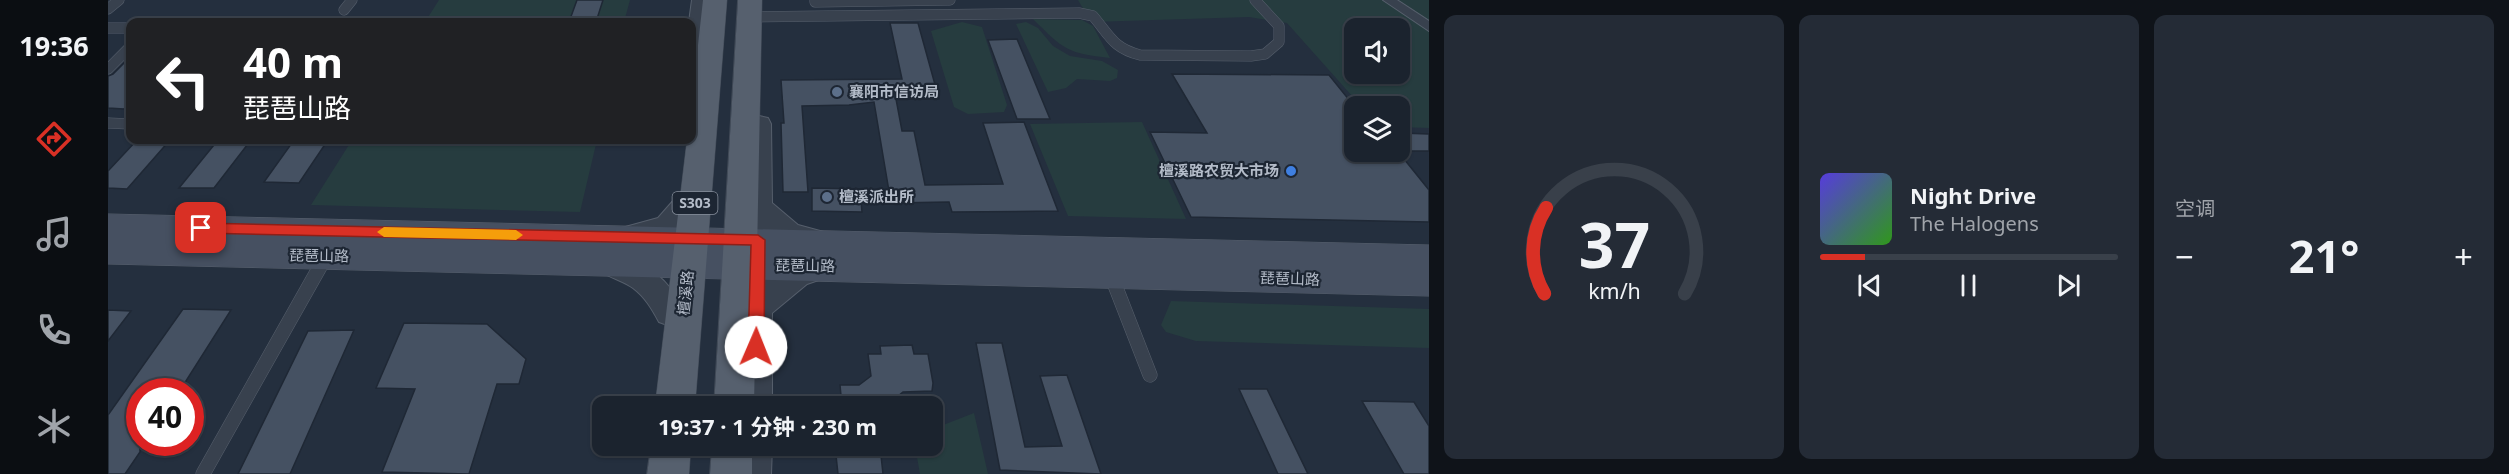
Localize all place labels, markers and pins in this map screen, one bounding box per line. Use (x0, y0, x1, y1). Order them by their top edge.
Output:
place label: 襄阳市信访局 (849, 81, 939, 101)
marker: 襄阳市信访局 (830, 85, 844, 99)
place label: 檀溪路农贸大市场 (1159, 160, 1279, 180)
marker: 檀溪路农贸大市场 (1284, 164, 1298, 178)
place label: 檀溪派出所 (839, 186, 914, 206)
marker: 檀溪派出所 (820, 190, 834, 204)
pin (175, 202, 226, 253)

